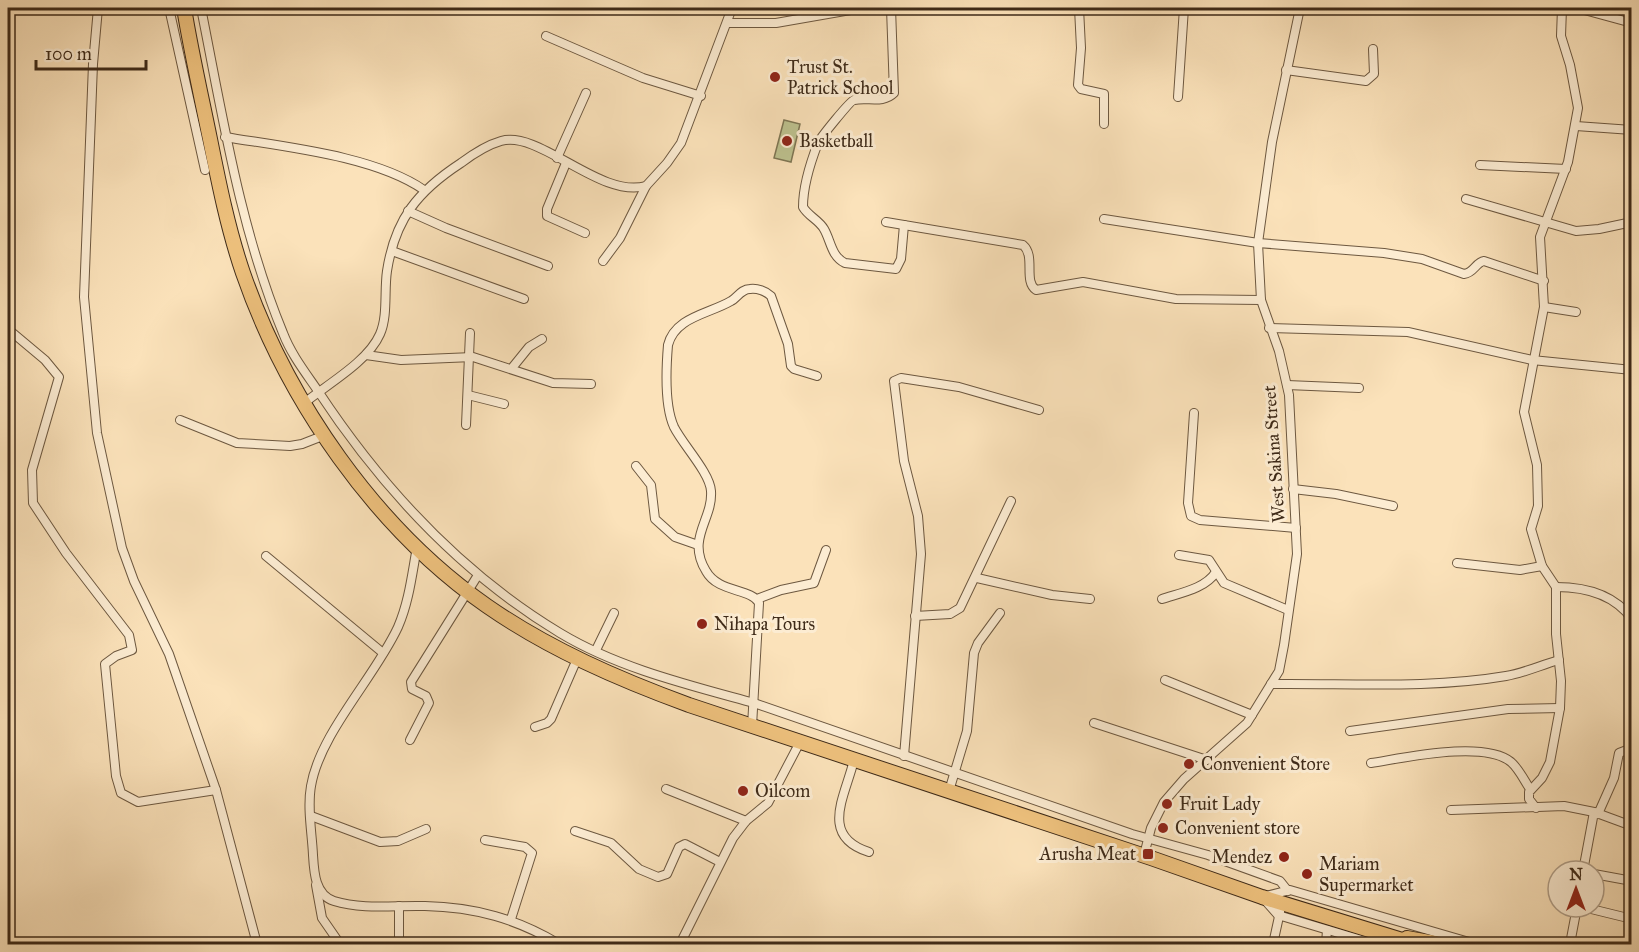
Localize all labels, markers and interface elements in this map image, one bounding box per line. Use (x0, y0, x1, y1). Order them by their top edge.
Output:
scale bar (36, 33, 146, 71)
text: 100 m (45, 43, 92, 65)
place label: Trust St. Patrick School (787, 56, 894, 99)
marker: Trust St. Patrick School (768, 70, 782, 84)
place label: Basketball (799, 130, 873, 152)
marker: Basketball (780, 134, 794, 148)
street label: West Sakina Street (1258, 384, 1290, 524)
place label: Nihapa Tours (714, 613, 815, 635)
marker: Nihapa Tours (695, 617, 709, 631)
place label: Convenient Store (1201, 753, 1330, 775)
marker: Convenient Store (1182, 757, 1196, 771)
place label: Oilcom (755, 780, 810, 802)
marker: Oilcom (736, 784, 750, 798)
place label: Fruit Lady (1179, 793, 1261, 815)
marker: Fruit Lady (1160, 797, 1174, 811)
place label: Convenient store (1175, 817, 1300, 839)
marker: Convenient store (1156, 821, 1170, 835)
place label: Arusha Meat (1039, 843, 1137, 865)
place label: Mendez (1212, 846, 1272, 868)
marker: Arusha Meat (1141, 847, 1155, 861)
marker: Mendez (1277, 850, 1291, 864)
place label: Mariam Supermarket (1319, 853, 1414, 896)
north arrow (1546, 859, 1606, 919)
text: N (1569, 865, 1583, 884)
marker: Mariam Supermarket (1300, 867, 1314, 881)

